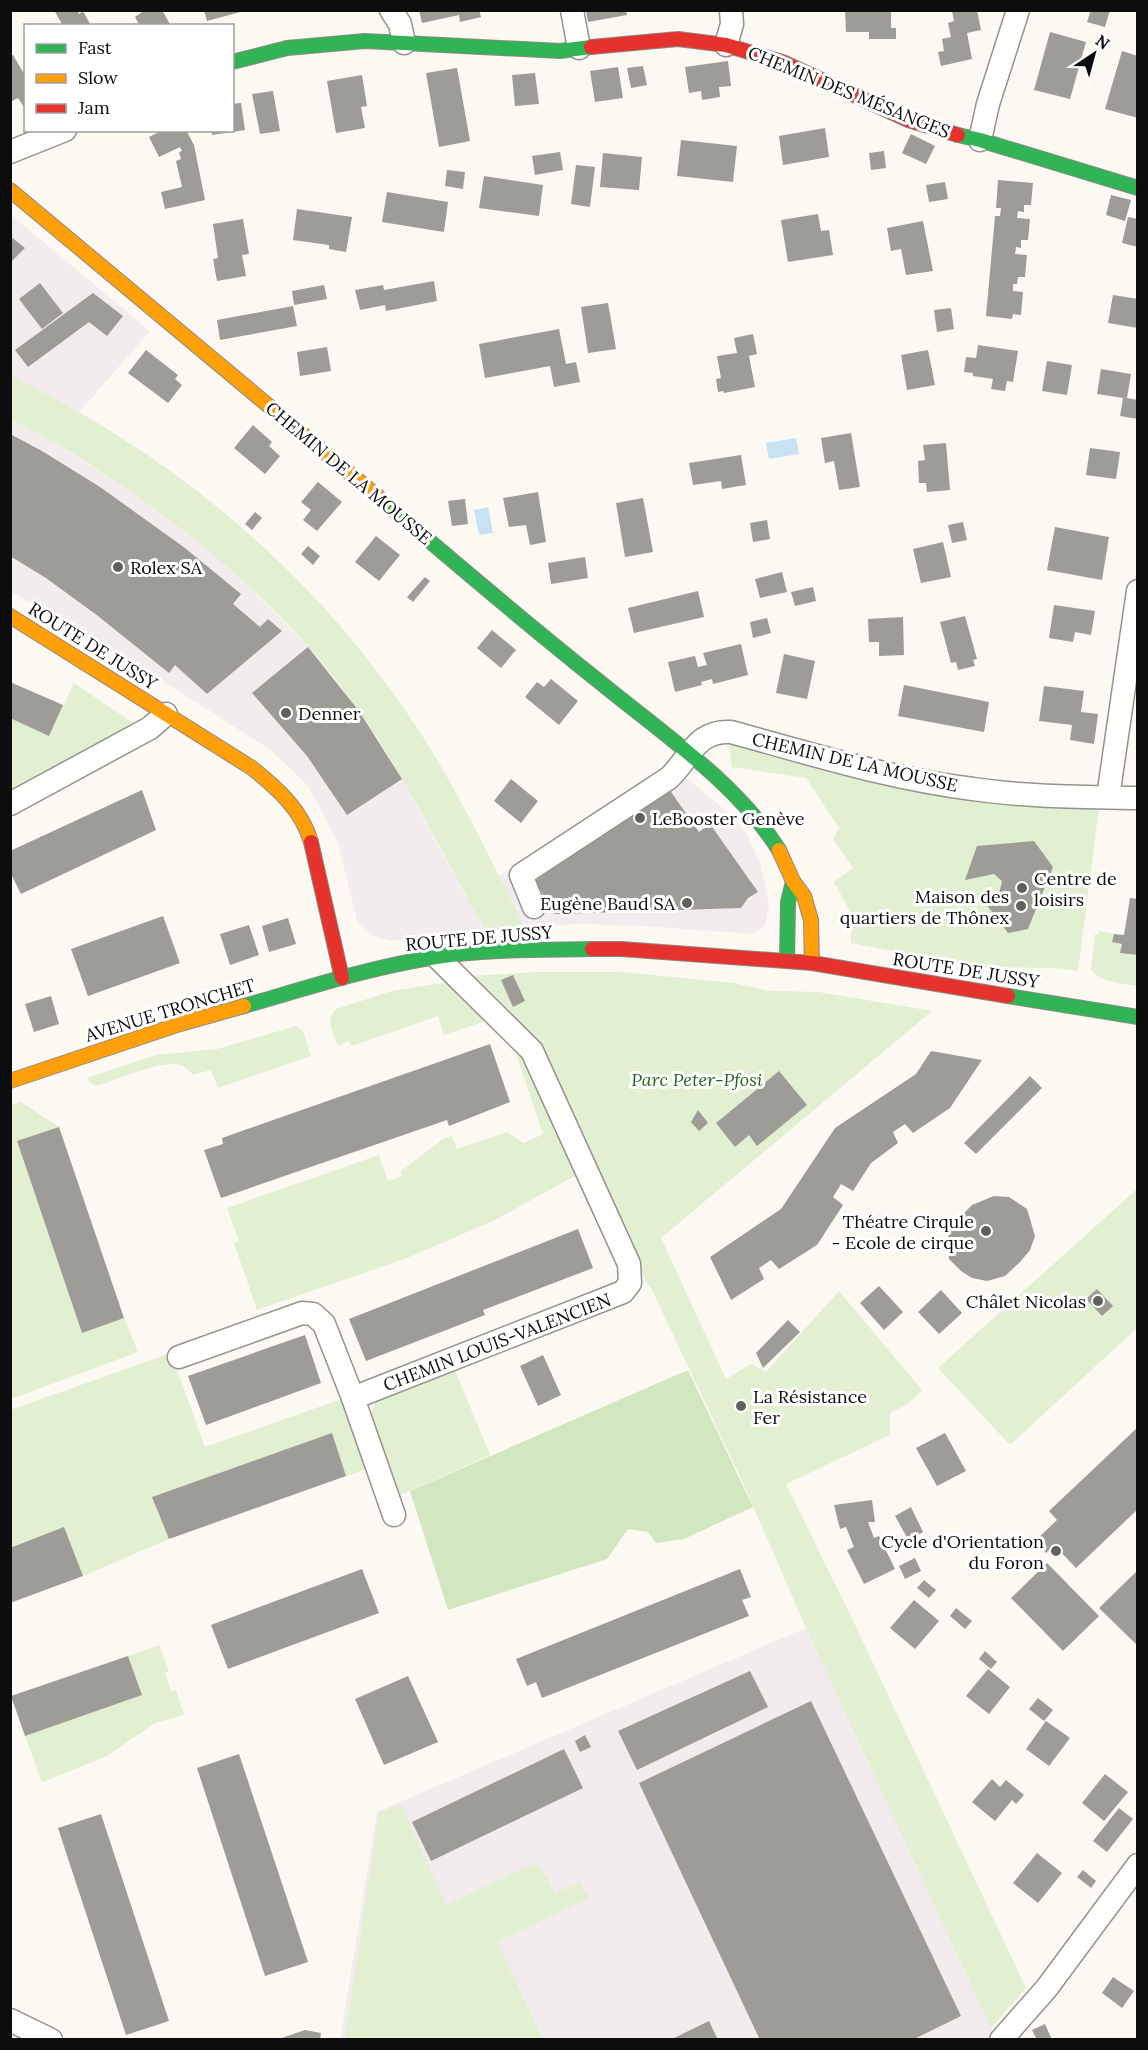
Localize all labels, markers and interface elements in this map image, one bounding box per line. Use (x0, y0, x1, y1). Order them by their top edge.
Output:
legend (24, 24, 234, 132)
north arrow (1064, 24, 1124, 84)
text: N (1092, 30, 1114, 54)
text: Fast (78, 36, 112, 59)
street label: CHEMIN DES MÉSANGES (745, 41, 953, 143)
text: Slow (78, 66, 118, 89)
text: Jam (77, 96, 110, 119)
street label: CHEMIN DE LA MOUSSE (261, 397, 437, 549)
place label: Rolex SA (130, 556, 203, 579)
marker: Rolex SA (111, 560, 125, 574)
street label: ROUTE DE JUSSY (24, 597, 162, 695)
place label: Denner (298, 702, 361, 725)
marker: Denner (279, 706, 293, 720)
street label: CHEMIN DE LA MOUSSE (750, 727, 960, 797)
place label: LeBooster Genève (652, 807, 805, 830)
marker: LeBooster Genève (633, 811, 647, 825)
place label: Centre de loisirs (1034, 867, 1117, 911)
marker: Centre de loisirs (1015, 881, 1029, 895)
place label: Maison des quartiers de Thônex (840, 885, 1009, 929)
place label: Eugène Baud SA (540, 892, 676, 915)
marker: Eugène Baud SA (680, 896, 694, 910)
marker: Maison des quartiers de Thônex (1014, 899, 1028, 913)
street label: ROUTE DE JUSSY (404, 920, 554, 956)
street label: ROUTE DE JUSSY (891, 947, 1041, 993)
street label: AVENUE TRONCHET (81, 973, 258, 1047)
park label: Parc Peter-Pfosi (631, 1068, 763, 1091)
place label: Théatre Cirqule - Ecole de cirque (831, 1210, 974, 1254)
marker: Théatre Cirqule - Ecole de cirque (979, 1224, 993, 1238)
street label: CHEMIN LOUIS-VALENCIEN (380, 1288, 614, 1396)
place label: Châlet Nicolas (966, 1290, 1086, 1313)
marker: Châlet Nicolas (1091, 1294, 1105, 1308)
place label: La Résistance Fer (753, 1385, 867, 1429)
marker: La Résistance Fer (734, 1399, 748, 1413)
place label: Cycle d'Orientation du Foron (881, 1530, 1044, 1574)
marker: Cycle d'Orientation du Foron (1049, 1544, 1063, 1558)

